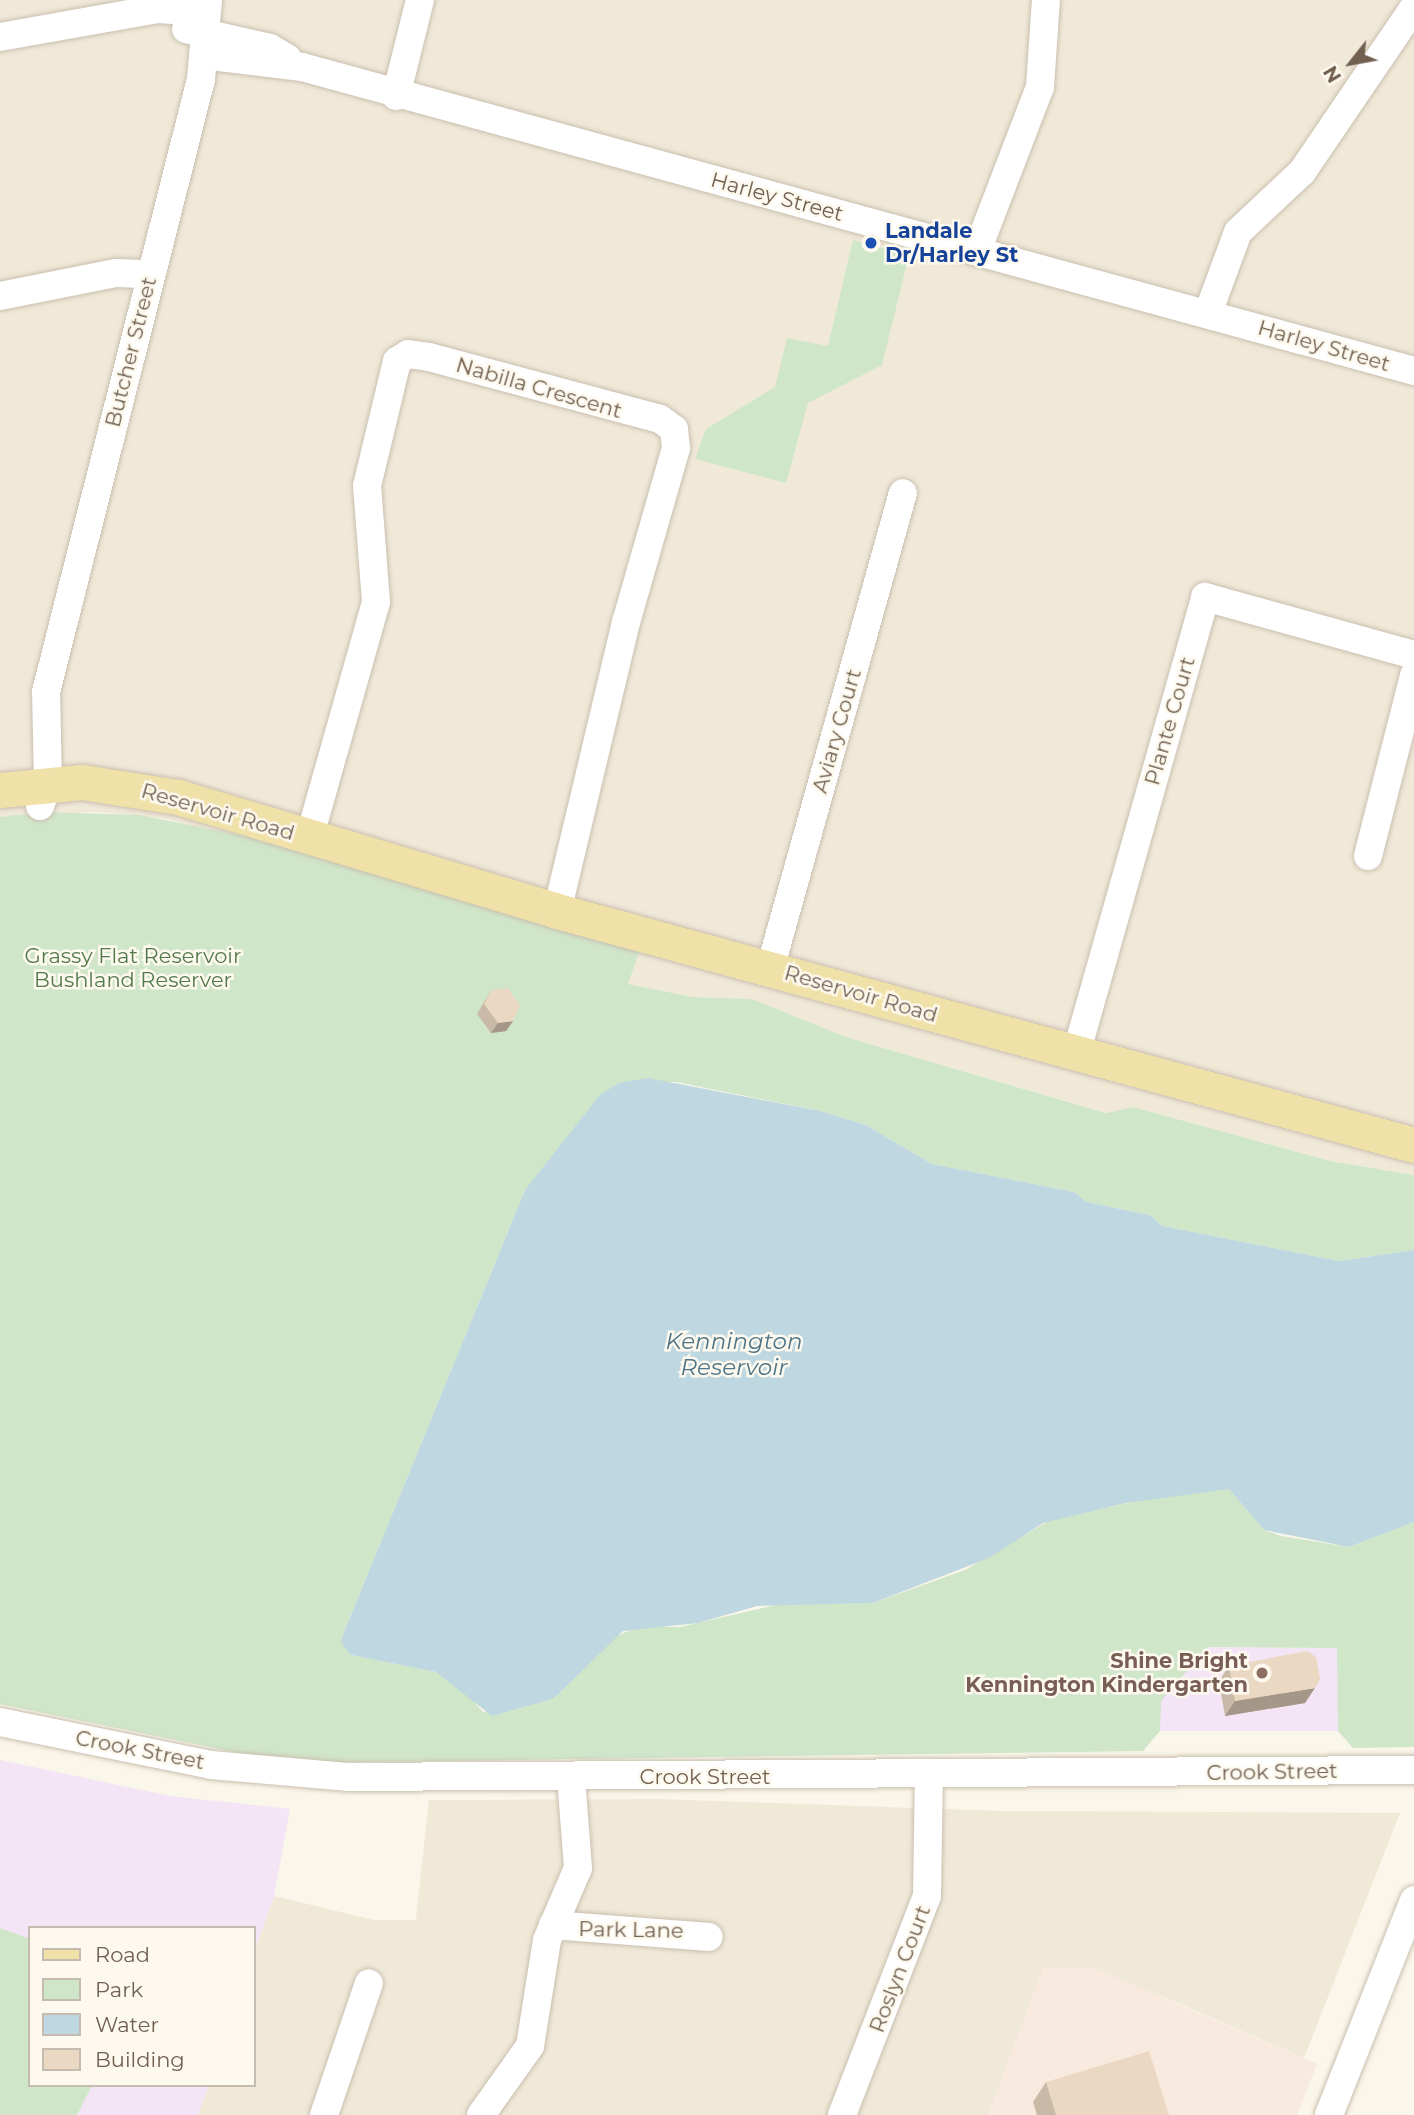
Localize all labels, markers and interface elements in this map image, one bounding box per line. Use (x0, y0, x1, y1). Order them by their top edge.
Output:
north arrow (1316, 28, 1386, 98)
text: N (1319, 62, 1346, 87)
street label: Harley Street (708, 167, 846, 227)
place label: Landale Dr/Harley St (885, 218, 1018, 268)
marker: Landale Dr/Harley St (863, 235, 879, 251)
street label: Butcher Street (100, 274, 162, 430)
street label: Harley Street (1255, 315, 1393, 377)
street label: Nabilla Crescent (453, 352, 625, 424)
street label: Plante Court (1140, 654, 1200, 788)
street label: Aviary Court (807, 666, 867, 796)
street label: Reservoir Road (138, 778, 298, 846)
park label: Grassy Flat Reservoir Bushland Reserver (25, 943, 241, 993)
street label: Reservoir Road (781, 960, 941, 1028)
water label: Kennington Reservoir (665, 1327, 803, 1381)
place label: Shine Bright Kennington Kindergarten (965, 1648, 1248, 1698)
marker: Shine Bright Kennington Kindergarten (1254, 1665, 1270, 1681)
street label: Crook Street (73, 1725, 207, 1775)
street label: Crook Street (1206, 1758, 1338, 1786)
street label: Crook Street (640, 1764, 770, 1790)
street label: Roslyn Court (864, 1902, 936, 2036)
street label: Park Lane (578, 1916, 684, 1944)
legend (28, 1926, 256, 2087)
text: Road (95, 1942, 150, 1967)
text: Park (95, 1977, 143, 2002)
text: Water (95, 2012, 159, 2037)
text: Building (95, 2047, 185, 2072)

